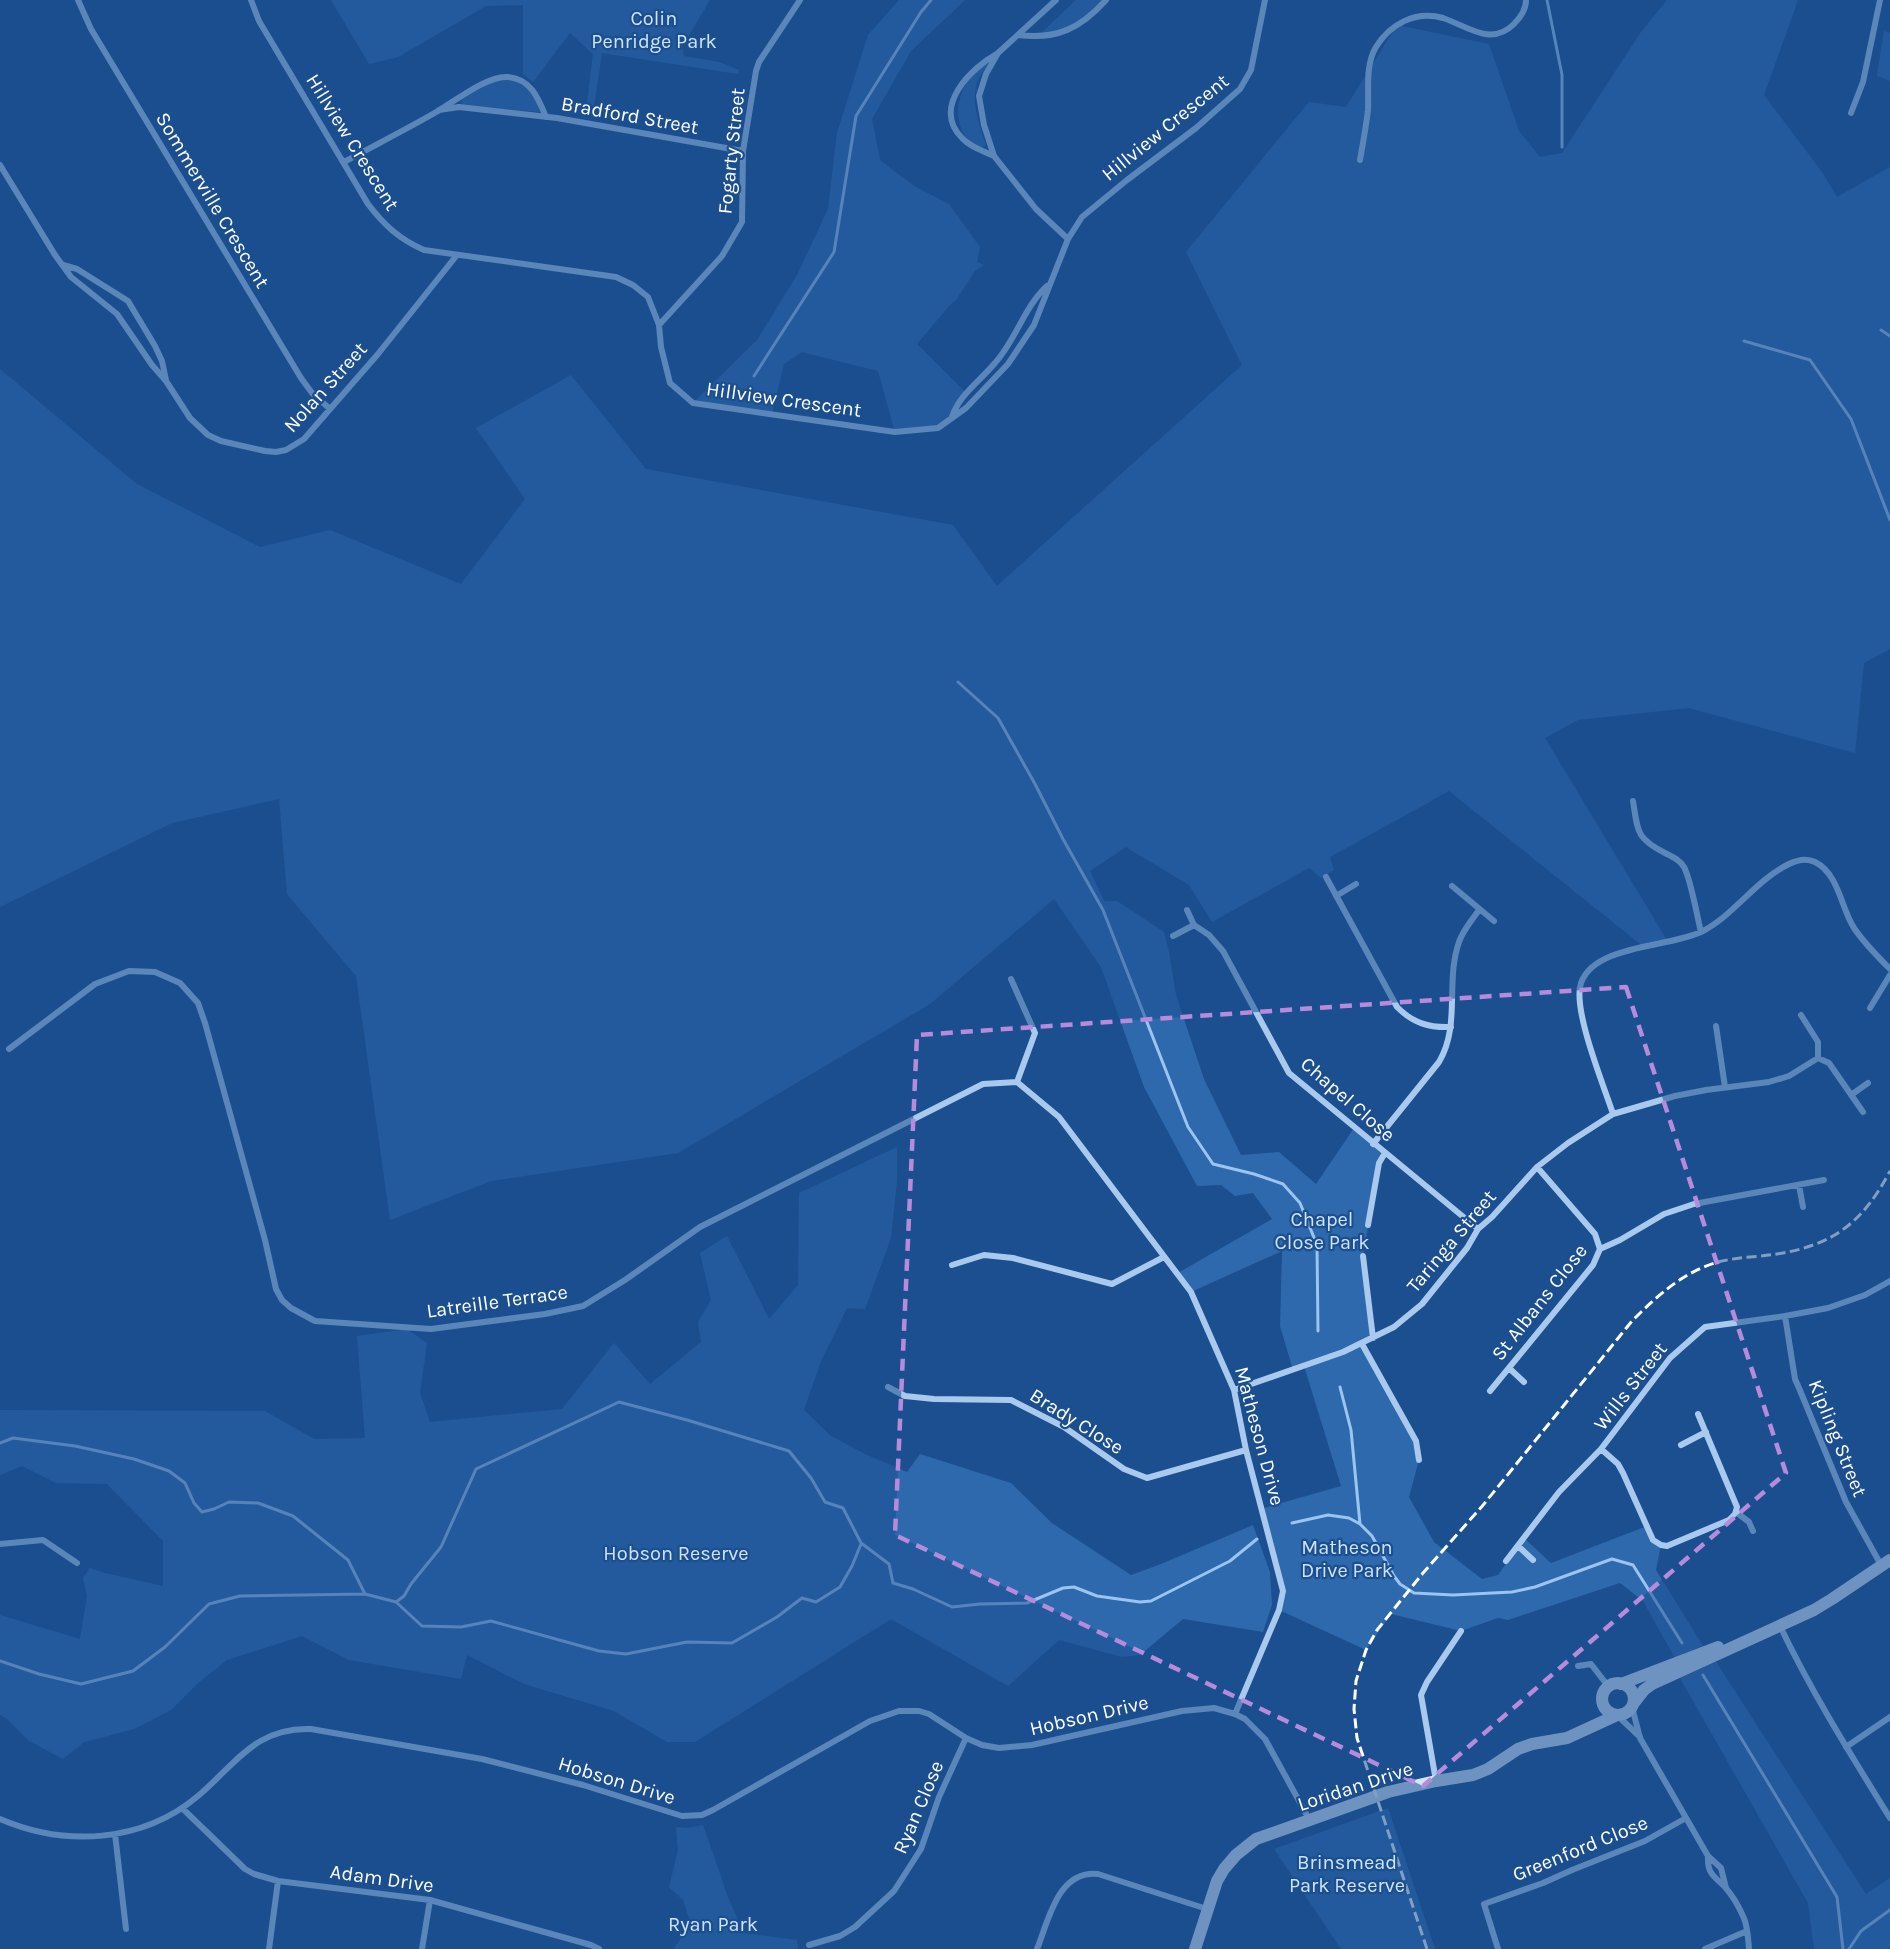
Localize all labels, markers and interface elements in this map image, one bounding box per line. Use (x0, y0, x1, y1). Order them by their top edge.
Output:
park label: Colin Penridge Park (591, 7, 717, 53)
street label: Hillview Crescent (1097, 69, 1234, 186)
street label: Hillview Crescent (301, 70, 404, 215)
street label: Fogarty Street (713, 86, 750, 215)
street label: Bradford Street (559, 92, 701, 139)
street label: Sommerville Crescent (151, 108, 274, 293)
street label: Nolan Street (279, 337, 372, 437)
street label: Hillview Crescent (705, 377, 863, 422)
street label: Chapel Close (1296, 1052, 1399, 1147)
street label: Taringa Street (1402, 1185, 1501, 1297)
park label: Chapel Close Park (1275, 1208, 1369, 1254)
street label: St Albans Close (1487, 1240, 1592, 1365)
street label: Latreille Terrace (425, 1280, 569, 1323)
street label: Wills Street (1589, 1337, 1672, 1435)
street label: Matheson Drive (1230, 1364, 1289, 1508)
street label: Kipling Street (1804, 1376, 1872, 1501)
street label: Brady Close (1026, 1384, 1128, 1459)
park label: Matheson Drive Park (1301, 1536, 1393, 1582)
park label: Hobson Reserve (603, 1542, 749, 1565)
street label: Hobson Drive (1028, 1691, 1151, 1740)
street label: Hobson Drive (556, 1752, 678, 1809)
street label: Ryan Close (889, 1757, 948, 1857)
street label: Loridan Drive (1295, 1757, 1416, 1816)
street label: Greenford Close (1509, 1811, 1651, 1886)
park label: Brinsmead Park Reserve (1289, 1851, 1405, 1897)
street label: Adam Drive (329, 1860, 435, 1897)
park label: Ryan Park (668, 1913, 758, 1936)

